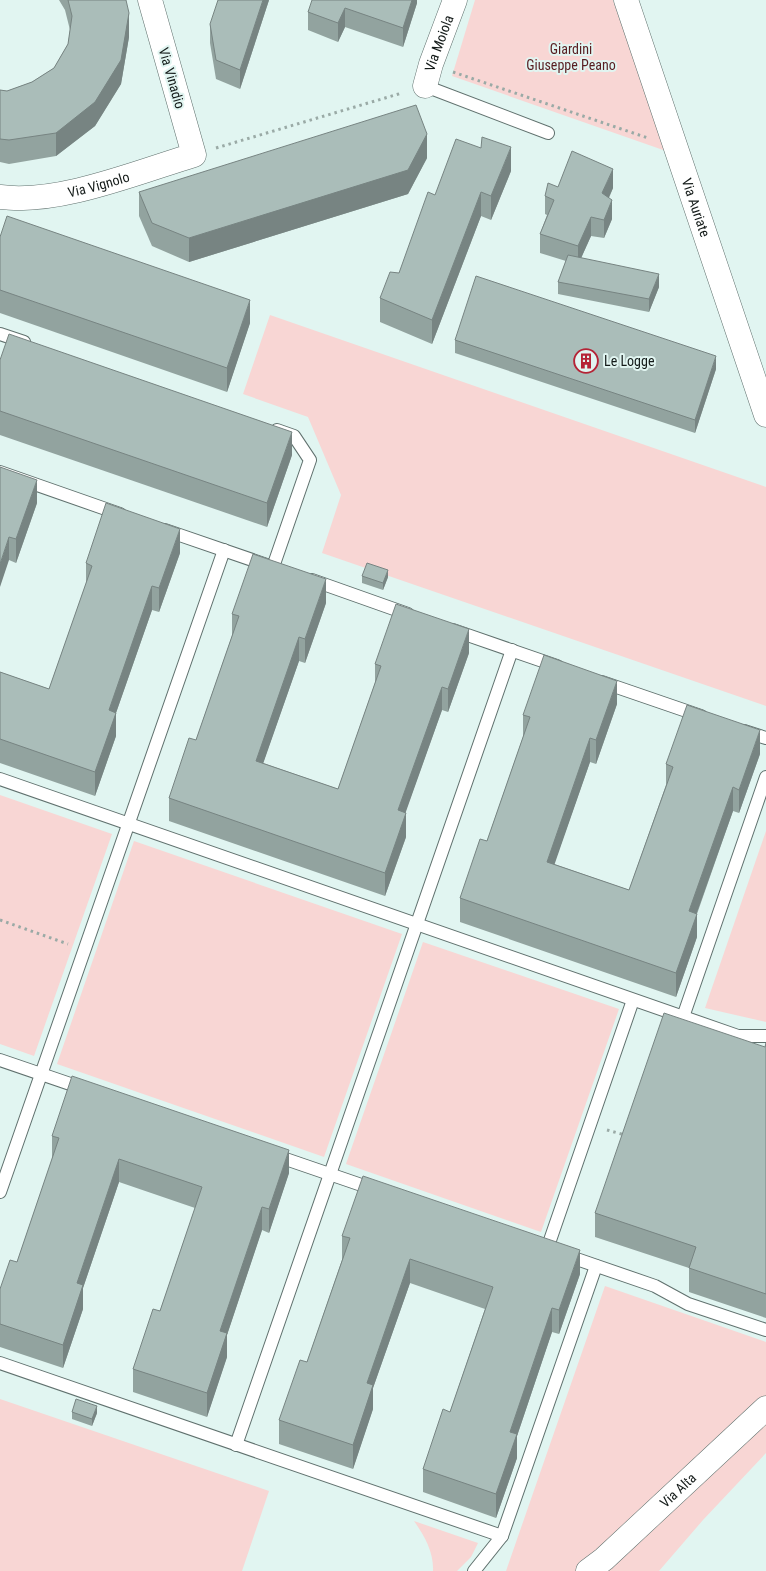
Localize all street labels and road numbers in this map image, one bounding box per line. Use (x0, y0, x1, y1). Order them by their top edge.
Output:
street label: Via Moiola (421, 13, 457, 73)
street label: Via Vinadio (156, 46, 188, 110)
street label: Via Vignolo (66, 168, 131, 200)
street label: Via Auriate (679, 176, 713, 239)
street label: Via Alta (657, 1470, 699, 1511)

